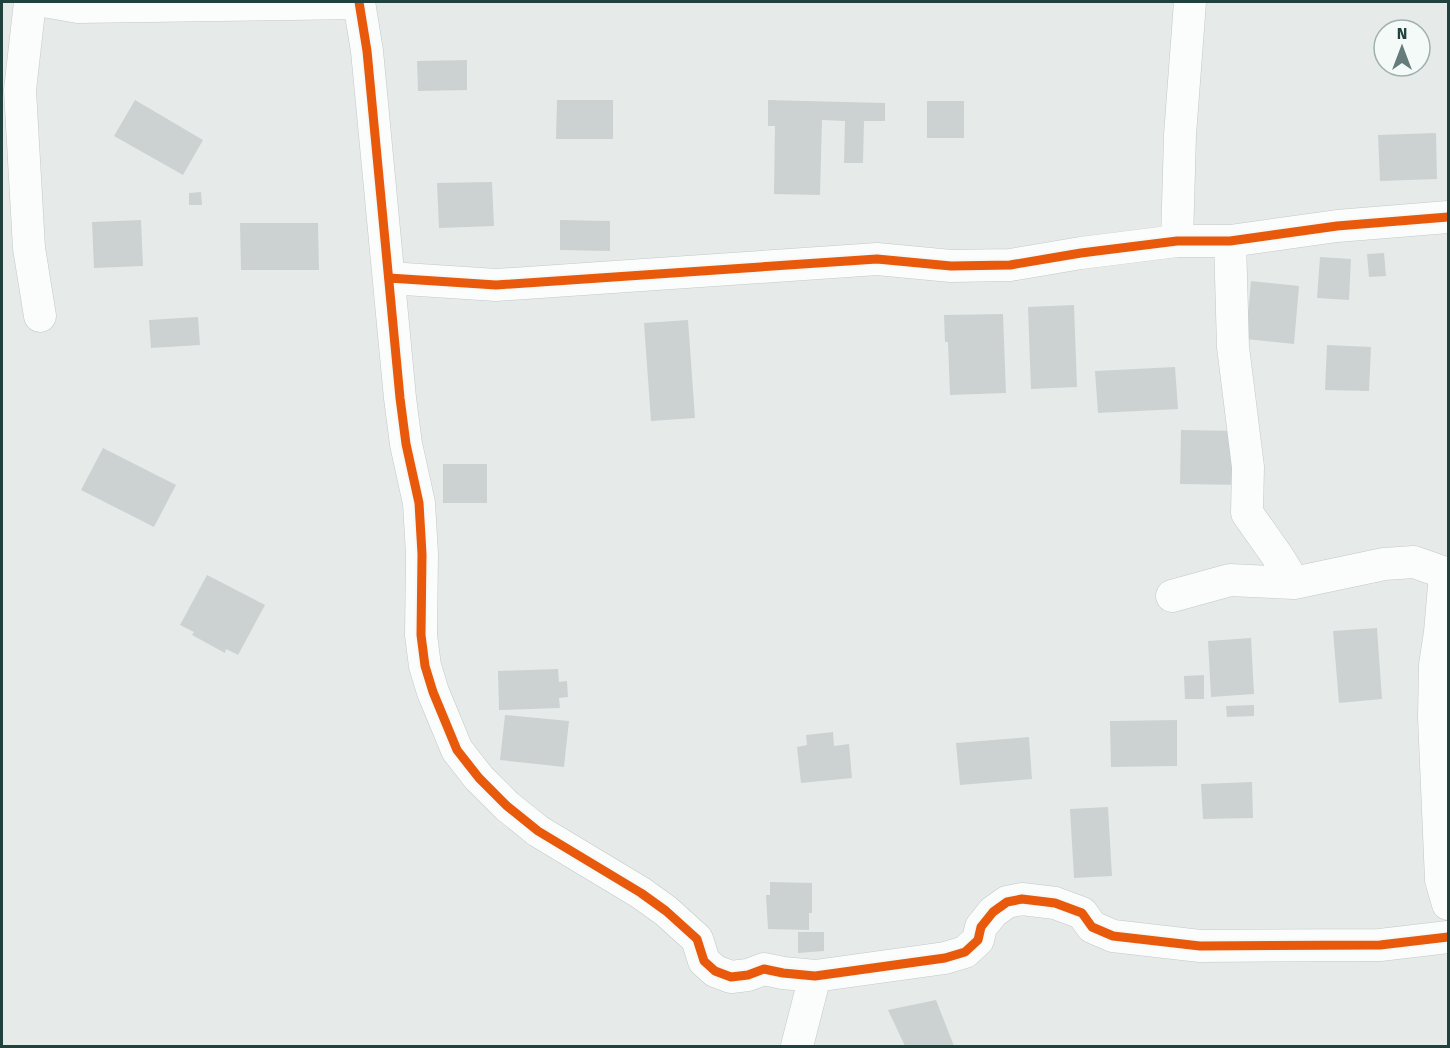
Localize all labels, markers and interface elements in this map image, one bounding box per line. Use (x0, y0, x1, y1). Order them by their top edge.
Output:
north arrow (1372, 18, 1432, 78)
text: N (1397, 24, 1407, 43)

